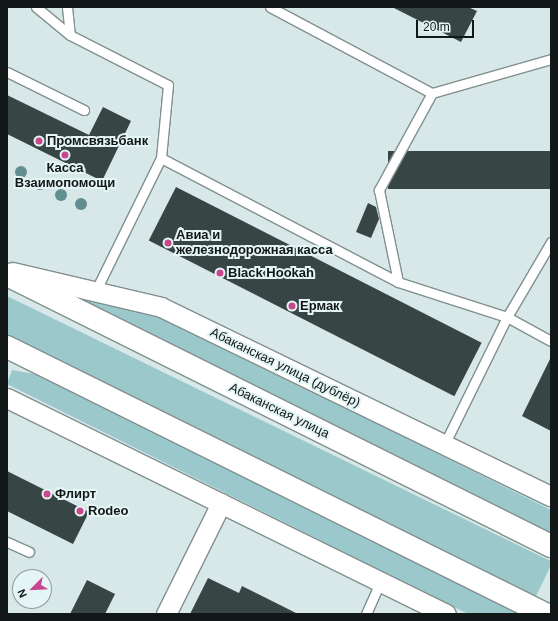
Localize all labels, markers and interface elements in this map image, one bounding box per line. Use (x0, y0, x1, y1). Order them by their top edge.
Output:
scale bar (418, 12, 476, 38)
text: 20 m (423, 20, 450, 34)
place label: Промсвязьбанк (47, 133, 148, 149)
marker: Промсвязьбанк (34, 136, 44, 146)
marker: Касса Взаимопомощи (60, 150, 70, 160)
place label: Касса Взаимопомощи (15, 161, 115, 192)
place label: Авиа и железнодорожная касса (176, 228, 333, 259)
marker: Авиа и железнодорожная касса (163, 238, 173, 248)
place label: Black Hookah (228, 265, 314, 281)
marker: Black Hookah (215, 268, 225, 278)
place label: Ермак (300, 298, 340, 314)
marker: Ермак (287, 301, 297, 311)
street label: Абаканская улица (дублёр) (207, 325, 363, 411)
street label: Абаканская улица (226, 380, 332, 442)
place label: Флирт (55, 486, 96, 502)
marker: Флирт (42, 489, 52, 499)
place label: Rodeo (88, 503, 128, 519)
marker: Rodeo (75, 506, 85, 516)
north arrow (12, 569, 52, 609)
text: N (15, 587, 29, 600)

